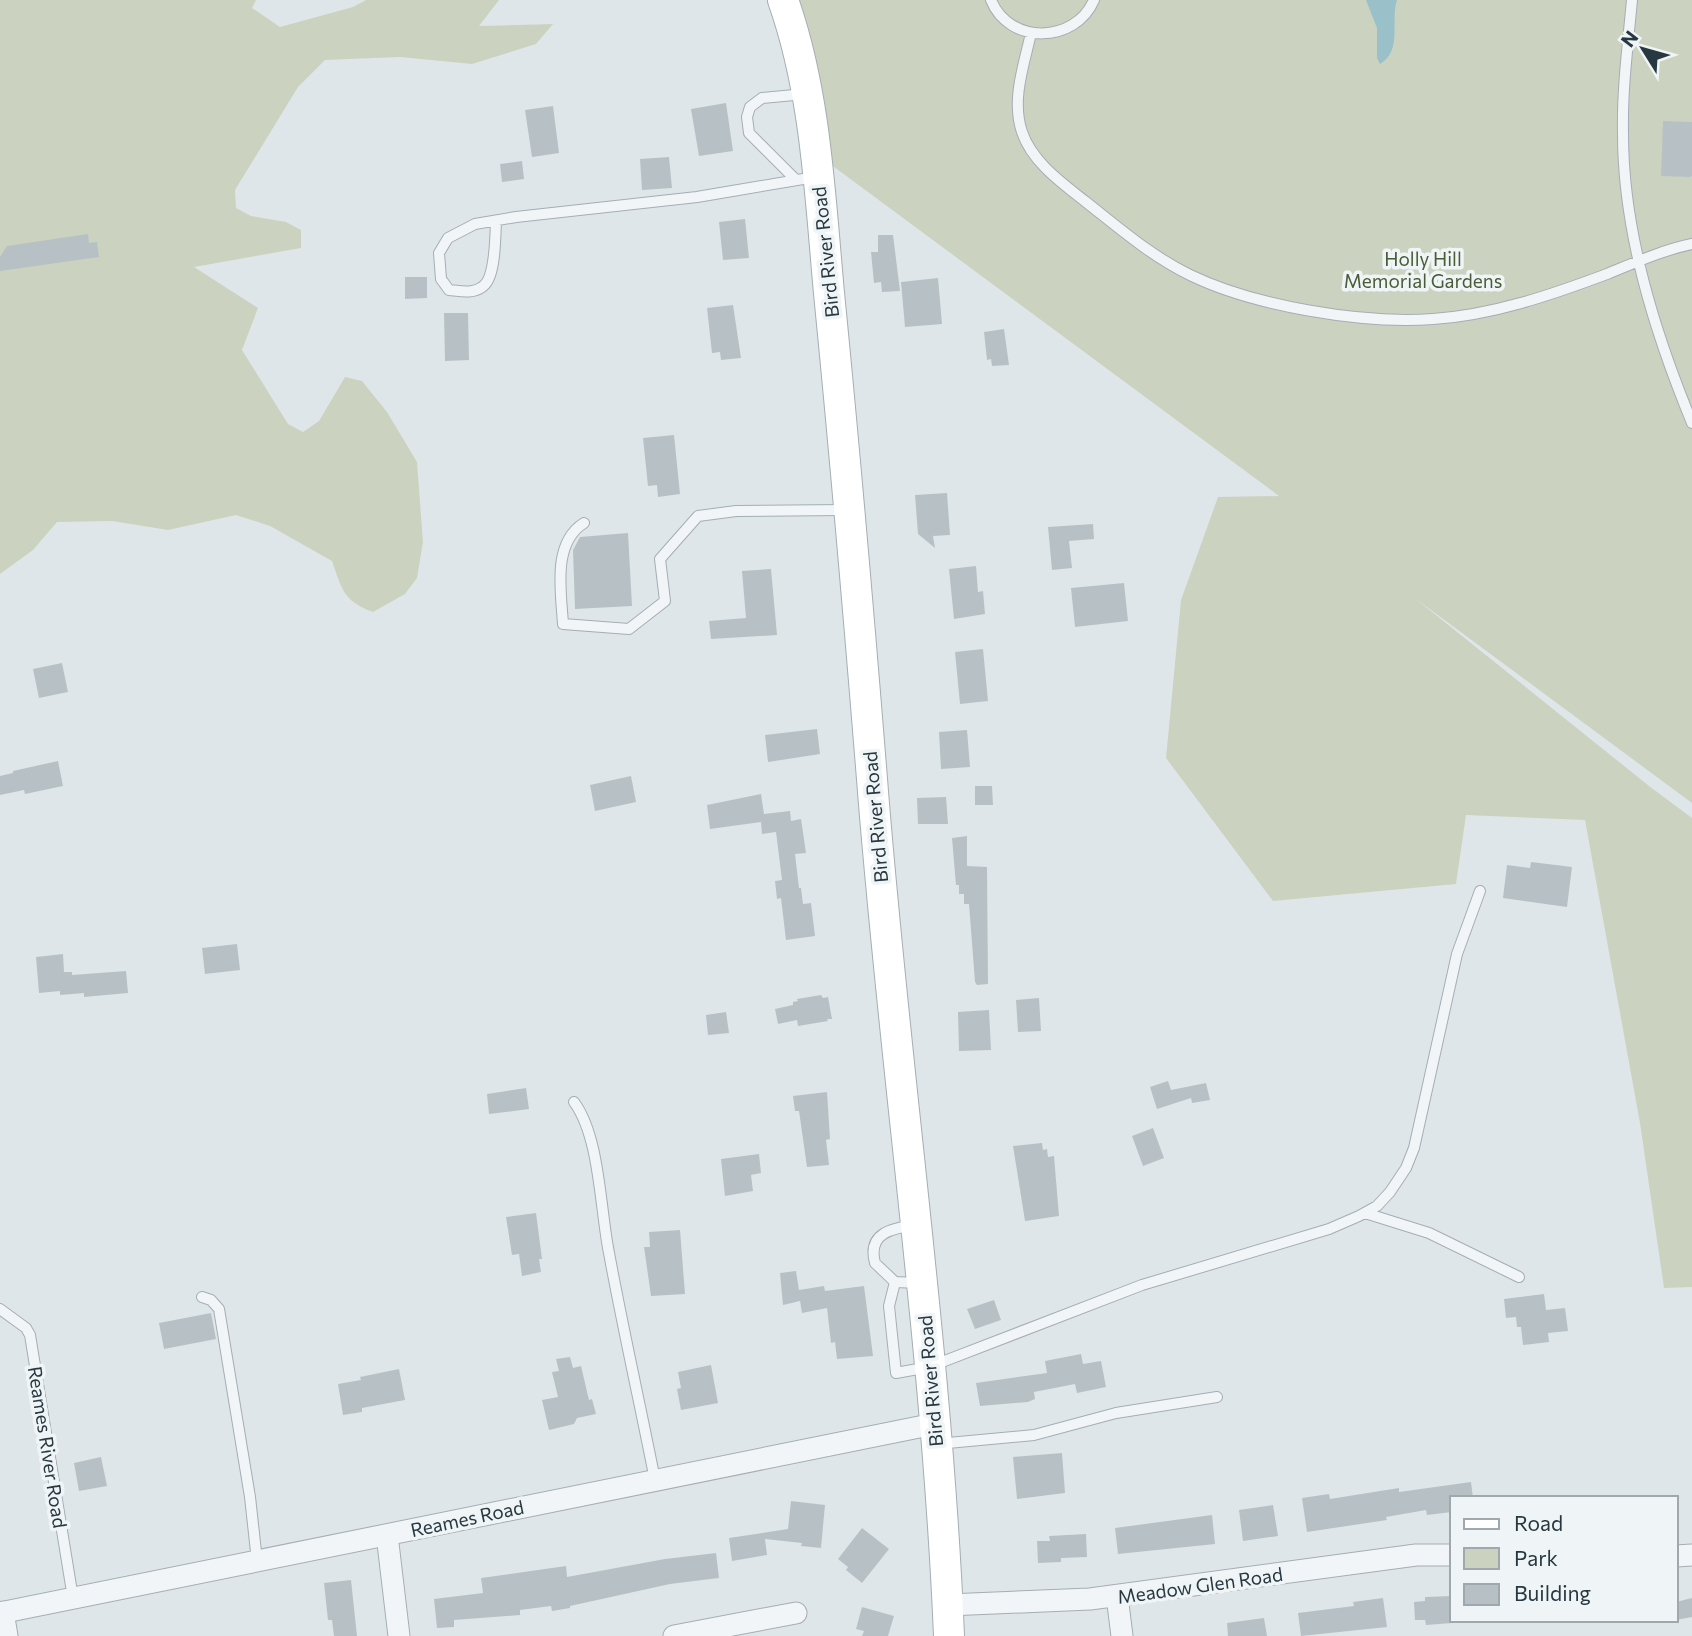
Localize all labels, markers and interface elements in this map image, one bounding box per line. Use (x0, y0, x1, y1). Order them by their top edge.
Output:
north arrow (1608, 14, 1678, 84)
text: N (1616, 26, 1643, 51)
street label: Bird River Road (807, 185, 843, 319)
park label: Holly Hill Memorial Gardens (1344, 247, 1502, 292)
street label: Bird River Road (858, 750, 892, 884)
street label: Bird River Road (913, 1314, 947, 1448)
street label: Reames River Road (24, 1364, 72, 1530)
street label: Reames Road (408, 1495, 526, 1541)
legend (1450, 1496, 1678, 1622)
text: Road (1514, 1510, 1563, 1535)
text: Park (1514, 1545, 1558, 1570)
street label: Meadow Glen Road (1116, 1562, 1284, 1608)
text: Building (1514, 1580, 1591, 1605)

